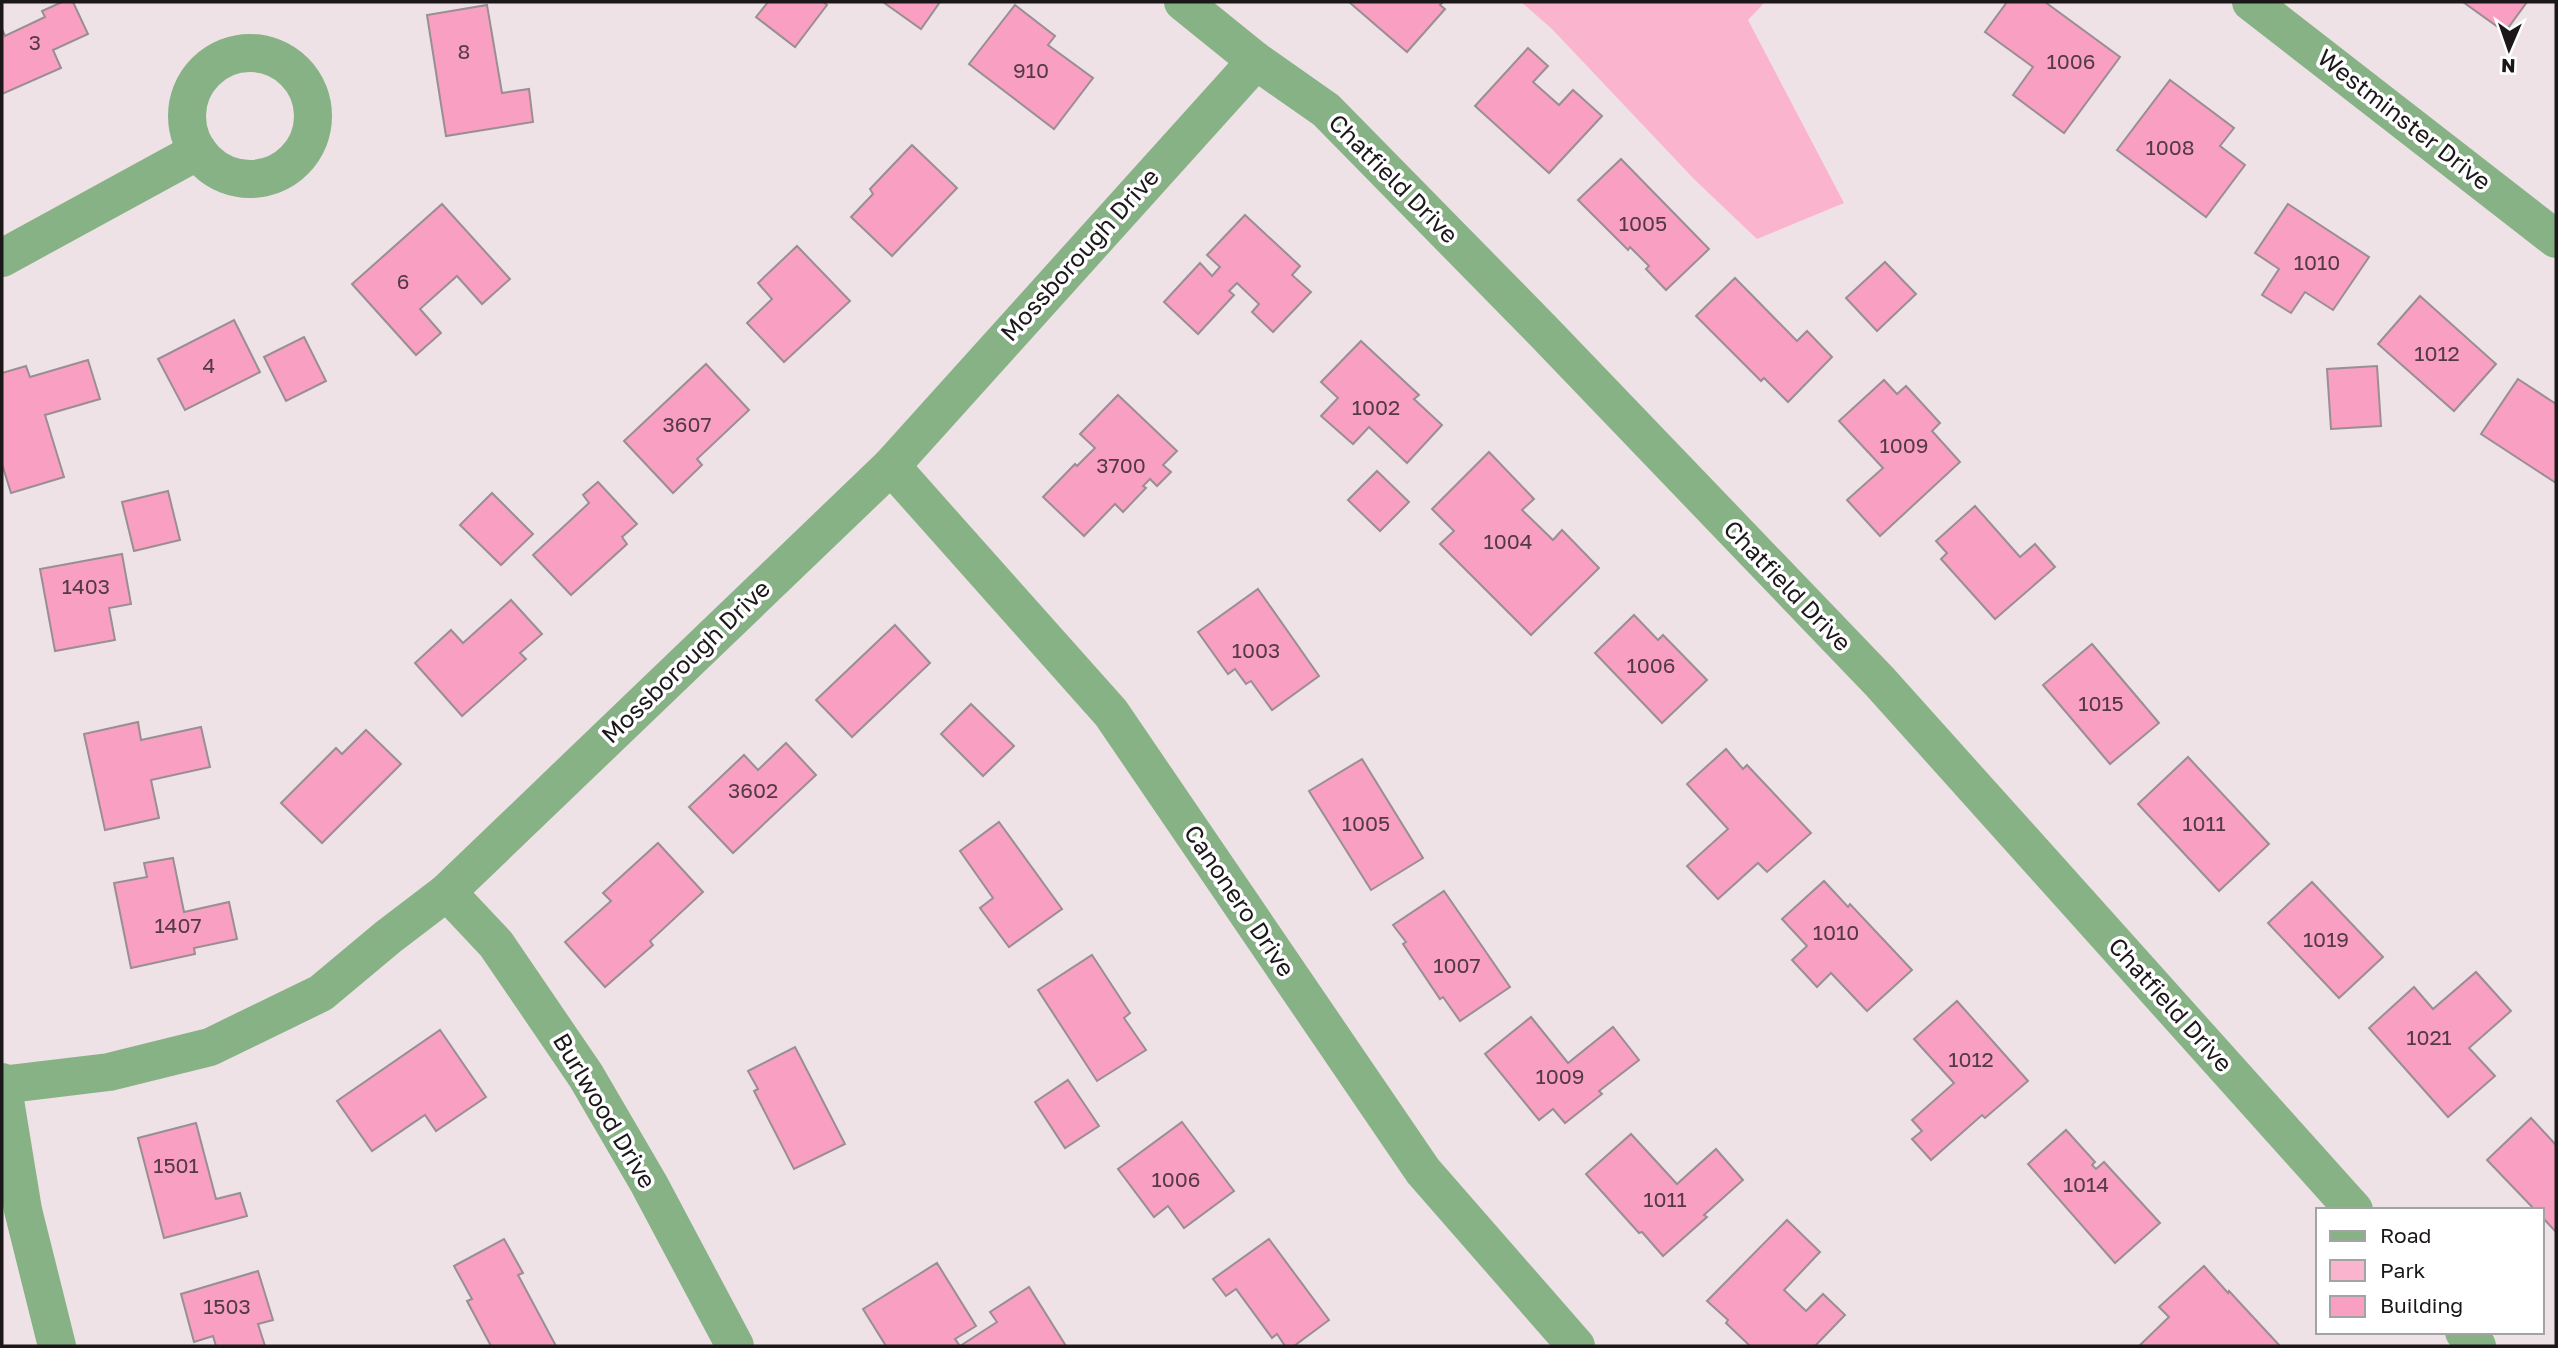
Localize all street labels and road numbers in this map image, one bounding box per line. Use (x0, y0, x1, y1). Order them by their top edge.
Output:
street label: Westminster Drive (2313, 42, 2497, 195)
street label: Chatfield Drive (1323, 107, 1465, 249)
street label: Mossborough Drive (994, 162, 1164, 346)
street label: Chatfield Drive (1718, 513, 1858, 656)
street label: Mossborough Drive (595, 573, 775, 749)
street label: Canonero Drive (1179, 819, 1302, 982)
street label: Chatfield Drive (2103, 931, 2239, 1077)
street label: Burlwood Drive (548, 1027, 663, 1193)

